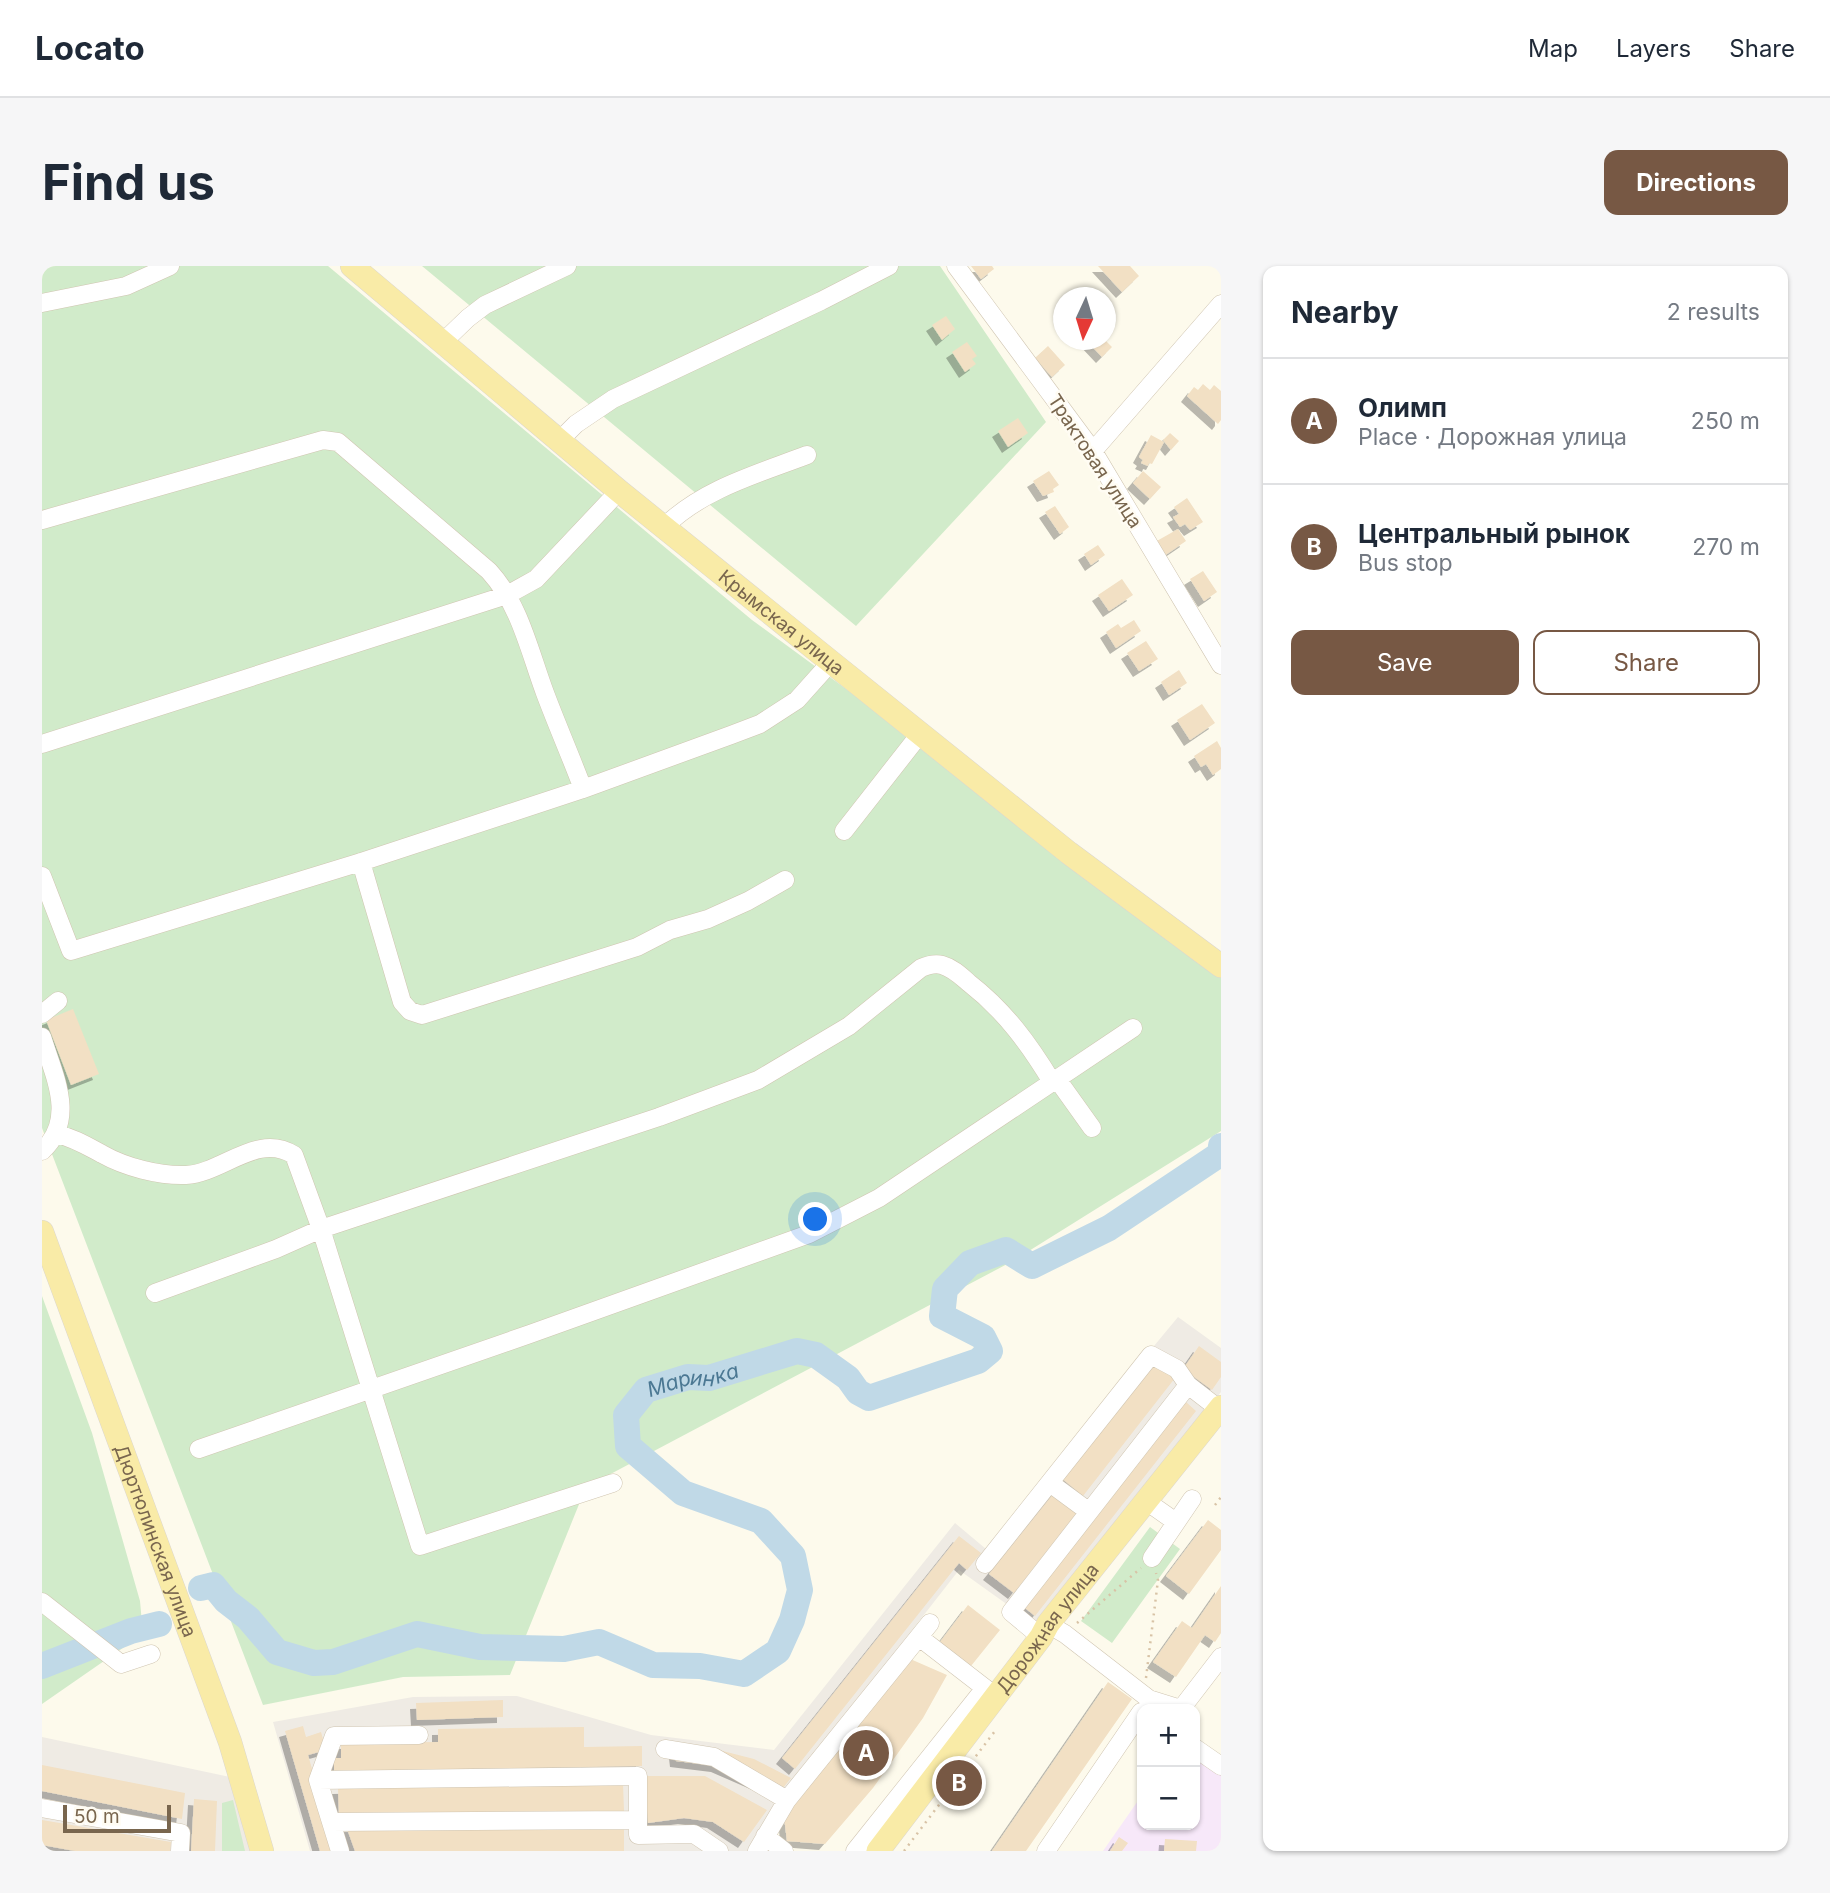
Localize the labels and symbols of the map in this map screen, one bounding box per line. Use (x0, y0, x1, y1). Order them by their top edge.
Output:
north arrow (1053, 287, 1116, 350)
street label: Трактовая улица (1043, 390, 1147, 532)
street label: Крымская улица (714, 565, 849, 680)
your location (798, 1202, 832, 1236)
water label: Маринка (644, 1357, 742, 1402)
street label: Дюртюлинская улица (110, 1441, 202, 1640)
street label: Дорожная улица (991, 1558, 1104, 1698)
pin: A (843, 1727, 889, 1779)
pin: B (936, 1757, 982, 1809)
scale bar (63, 1802, 172, 1834)

